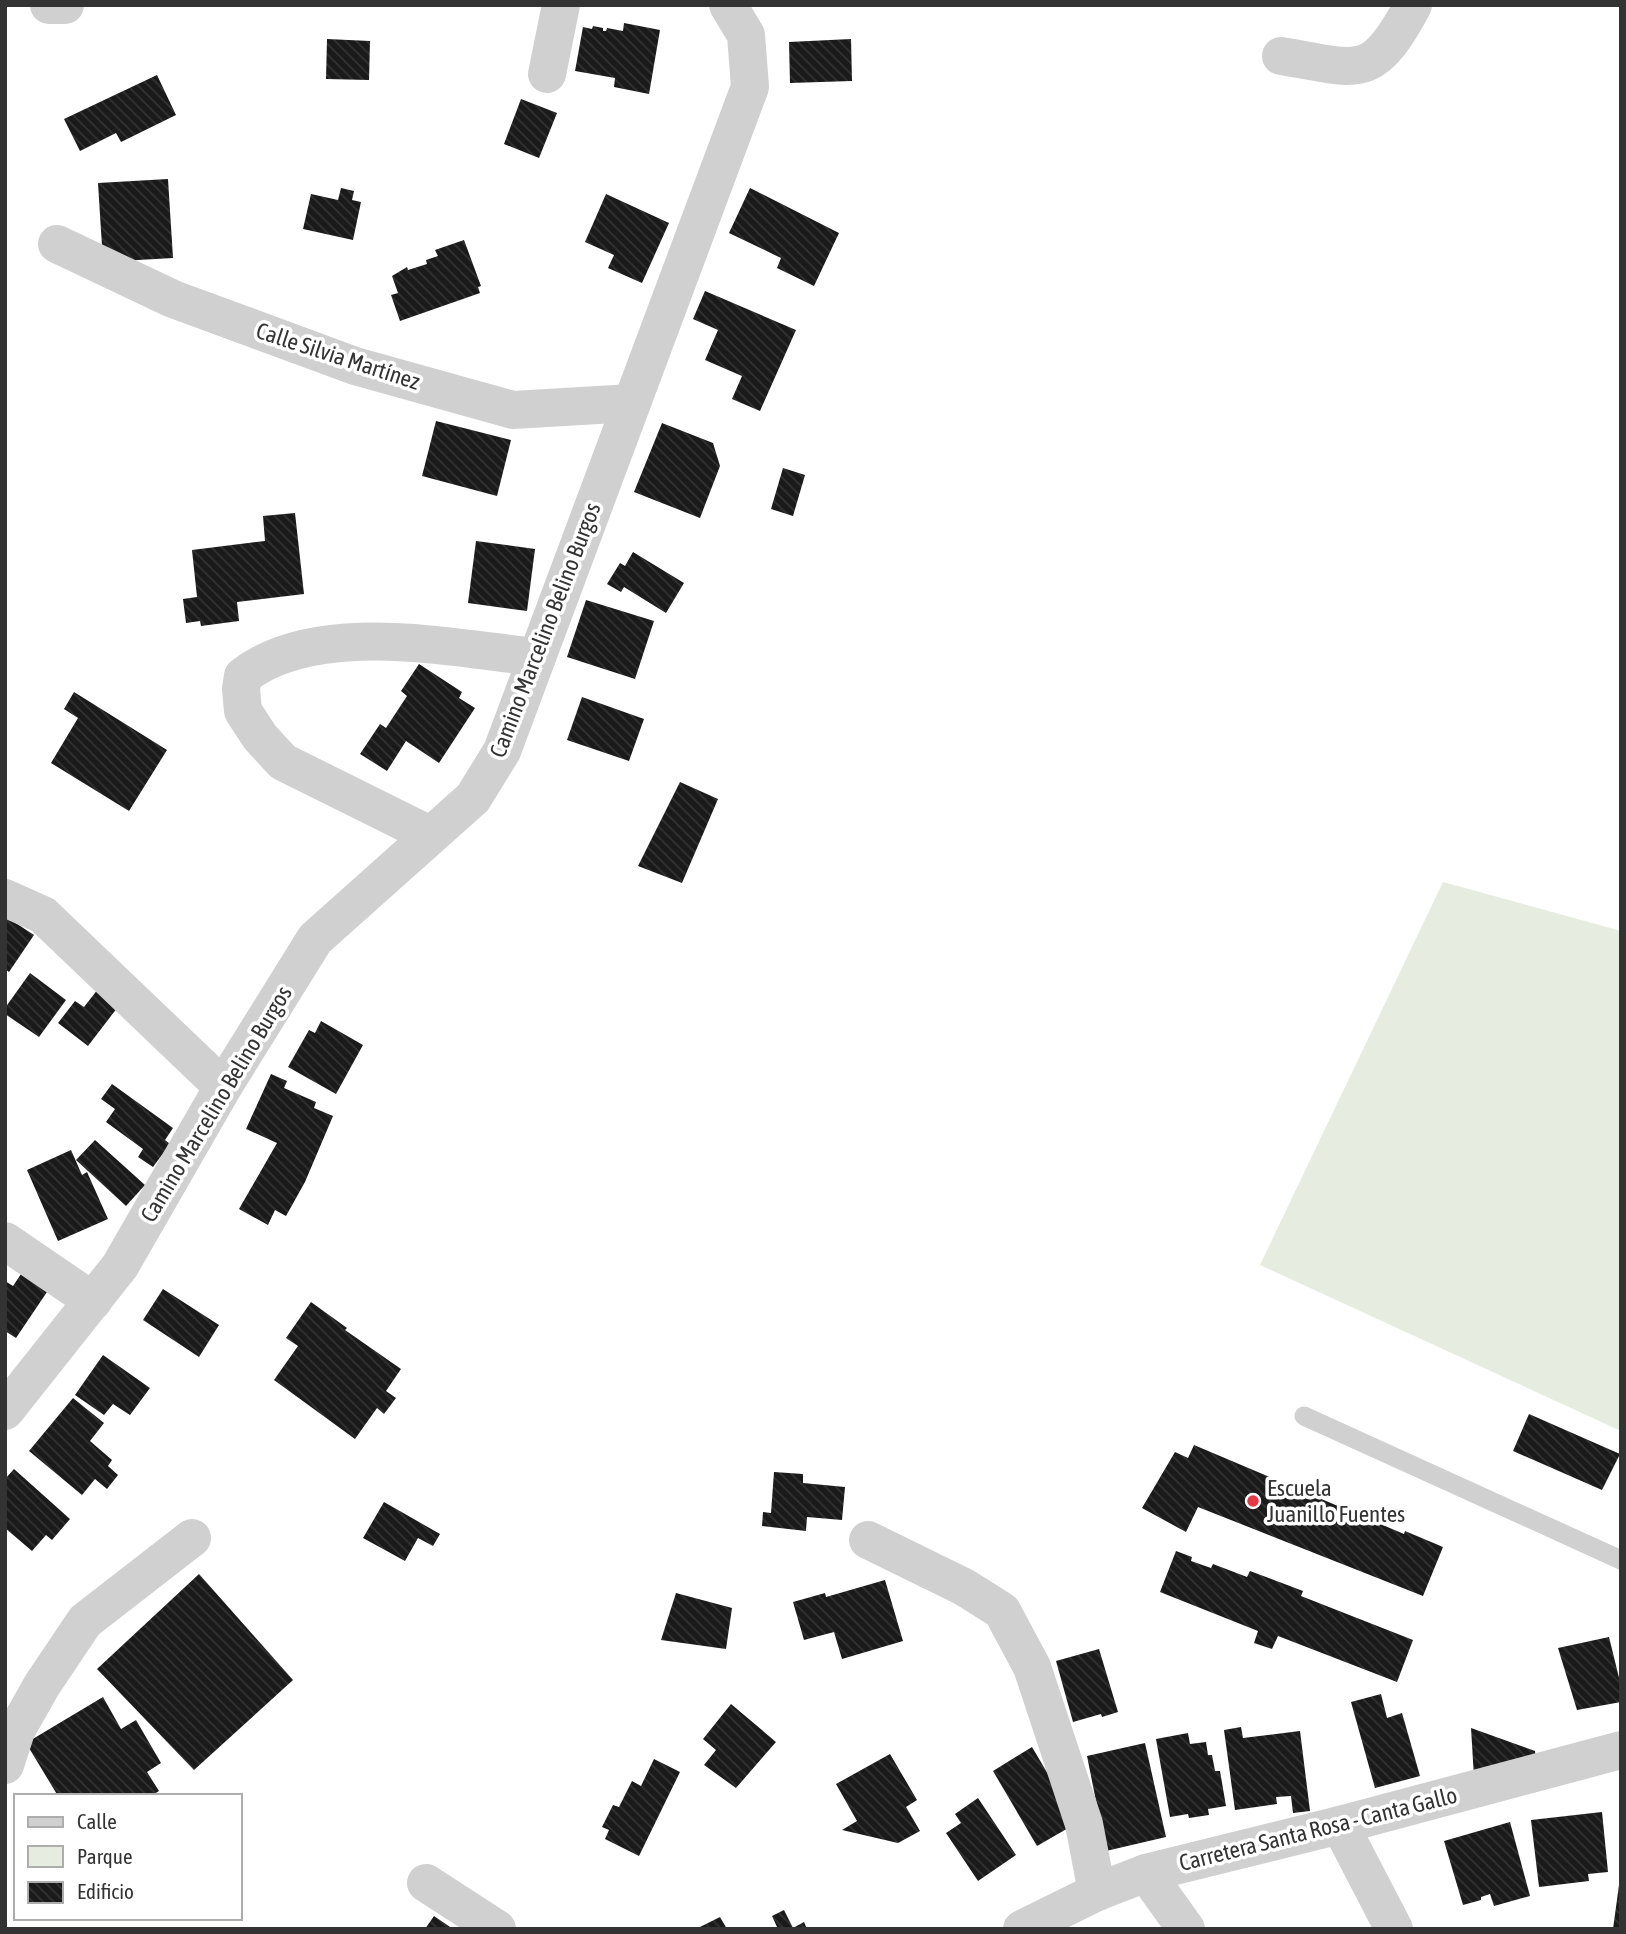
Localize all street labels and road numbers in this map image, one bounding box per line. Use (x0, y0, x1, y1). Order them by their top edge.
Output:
street label: Calle Silvia Martínez (253, 317, 423, 395)
street label: Camino Marcelino Belino Burgos (484, 499, 606, 761)
street label: Camino Marcelino Belino Burgos (135, 981, 297, 1227)
street label: Carretera Santa Rosa - Canta Gallo (1176, 1782, 1460, 1876)

